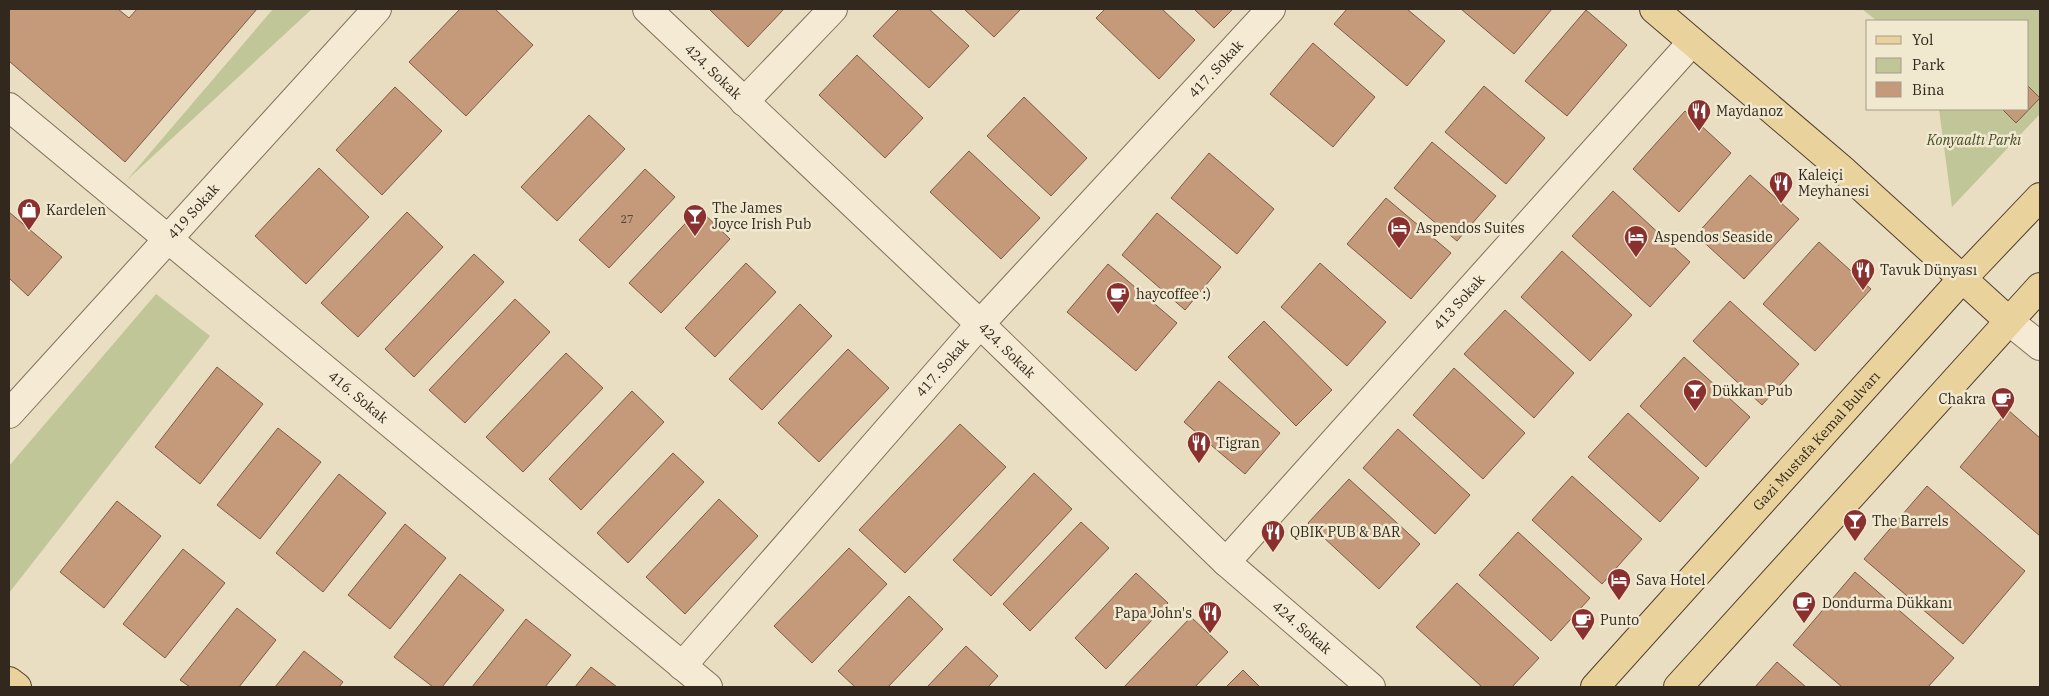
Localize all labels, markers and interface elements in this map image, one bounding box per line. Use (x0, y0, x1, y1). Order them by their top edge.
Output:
legend (1866, 20, 2029, 110)
text: Yol (1912, 30, 1933, 49)
street label: 417. Sokak (1185, 36, 1247, 102)
street label: 424. Sokak (681, 40, 746, 104)
text: Park (1912, 55, 1945, 74)
text: Bina (1912, 80, 1945, 99)
restaurant icon: Maydanoz (1686, 98, 1712, 132)
place label: Maydanoz (1716, 102, 1783, 120)
park label: Konyaaltı Parkı (1926, 131, 2022, 149)
place label: Kaleiçi Meyhanesi (1798, 166, 1869, 200)
restaurant icon: Kaleiçi Meyhanesi (1768, 170, 1794, 204)
street label: 419 Sokak (164, 179, 224, 243)
shop icon: Kardelen (16, 197, 42, 231)
place label: The James Joyce Irish Pub (712, 199, 811, 233)
place label: Kardelen (46, 201, 106, 219)
bar icon: The James Joyce Irish Pub (682, 203, 708, 237)
house number: 27 (620, 212, 634, 226)
hotel icon: Aspendos Suites (1386, 215, 1412, 249)
place label: Aspendos Suites (1416, 219, 1525, 237)
hotel icon: Aspendos Seaside (1623, 224, 1649, 258)
place label: Aspendos Seaside (1654, 228, 1773, 246)
restaurant icon: Tavuk Dünyası (1850, 257, 1876, 291)
place label: Tavuk Dünyası (1880, 261, 1977, 279)
street label: 413 Sokak (1429, 270, 1489, 334)
cafe icon: haycoffee :) (1105, 281, 1131, 315)
place label: haycoffee :) (1136, 285, 1211, 303)
street label: 424. Sokak (975, 319, 1040, 382)
street label: 417. Sokak (912, 334, 973, 401)
street label: 416. Sokak (325, 367, 393, 427)
street label: Gazi Mustafa Kemal Bulvarı (1749, 367, 1884, 515)
bar icon: Dükkan Pub (1682, 378, 1708, 412)
place label: Dükkan Pub (1712, 382, 1793, 400)
cafe icon: Chakra (1990, 386, 2016, 420)
place label: Chakra (1939, 390, 1986, 408)
restaurant icon: Tigran (1186, 430, 1212, 464)
place label: Tigran (1216, 434, 1260, 452)
bar icon: The Barrels (1842, 508, 1868, 542)
place label: The Barrels (1872, 512, 1949, 530)
restaurant icon: QBIK PUB & BAR (1260, 519, 1286, 553)
place label: QBIK PUB & BAR (1290, 523, 1401, 541)
hotel icon: Sava Hotel (1606, 567, 1632, 601)
place label: Sava Hotel (1636, 571, 1705, 589)
cafe icon: Dondurma Dükkanı (1791, 590, 1817, 624)
place label: Dondurma Dükkanı (1822, 594, 1952, 612)
street label: 424. Sokak (1269, 597, 1336, 658)
restaurant icon: Papa John's (1197, 600, 1223, 634)
place label: Papa John's (1115, 604, 1192, 622)
cafe icon: Punto (1570, 607, 1596, 641)
place label: Punto (1600, 611, 1639, 629)

